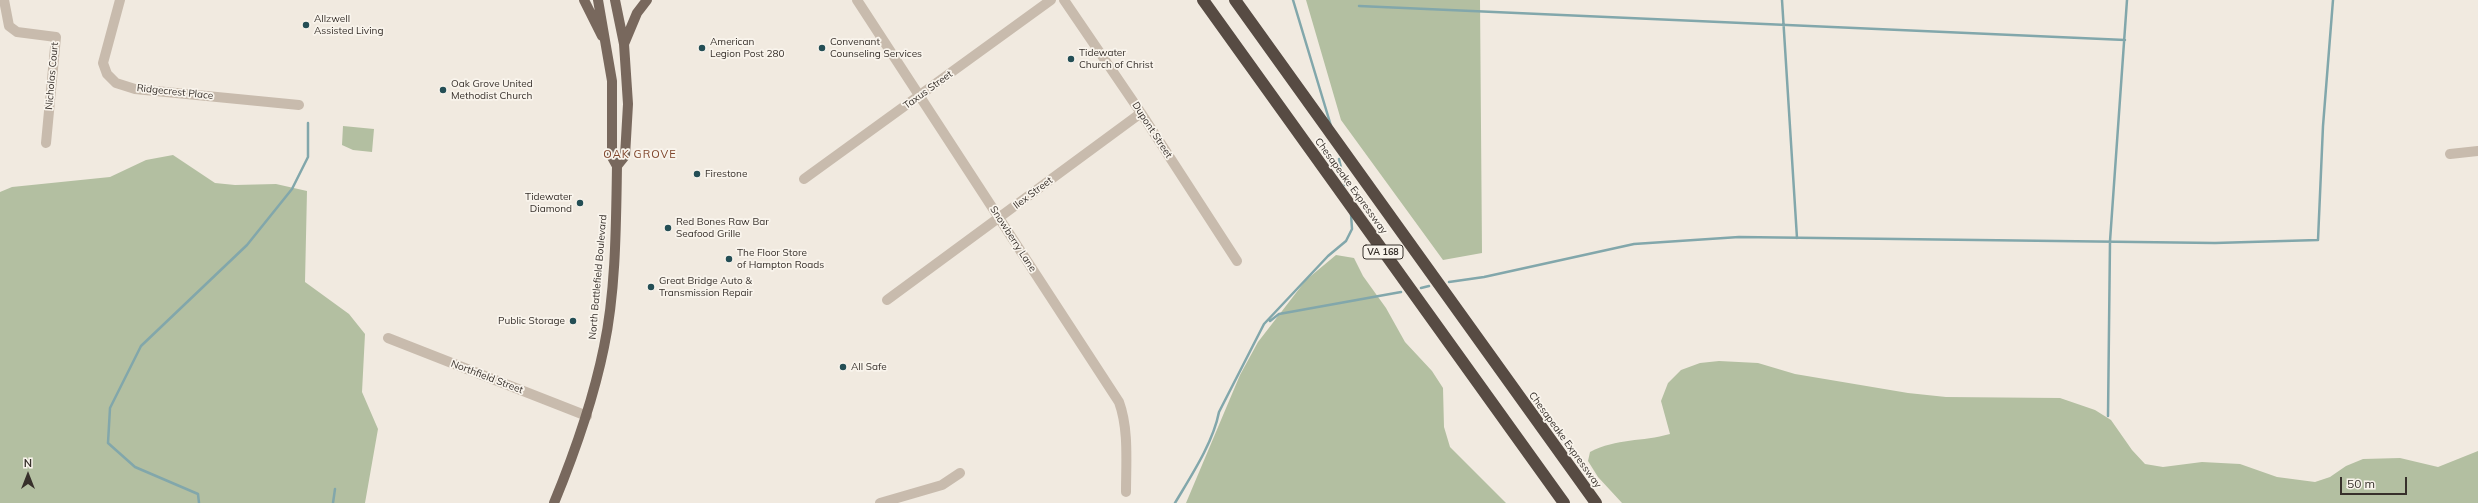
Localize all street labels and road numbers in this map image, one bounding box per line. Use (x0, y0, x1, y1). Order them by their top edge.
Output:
street label: Nicholas Court (43, 42, 61, 110)
street label: Taxus Street (901, 68, 955, 112)
street label: Ridgecrest Place (136, 82, 214, 102)
street label: Dupont Street (1129, 100, 1175, 160)
street label: Chesapeake Expressway (1312, 136, 1390, 236)
street label: Ilex Street (1011, 174, 1055, 212)
street label: Snowberry Lane (987, 204, 1039, 274)
street label: North Battlefield Boulevard (587, 214, 609, 340)
road number: VA 168 (1363, 245, 1403, 259)
street label: Northfield Street (449, 358, 525, 396)
street label: Chesapeake Expressway (1526, 390, 1604, 490)

